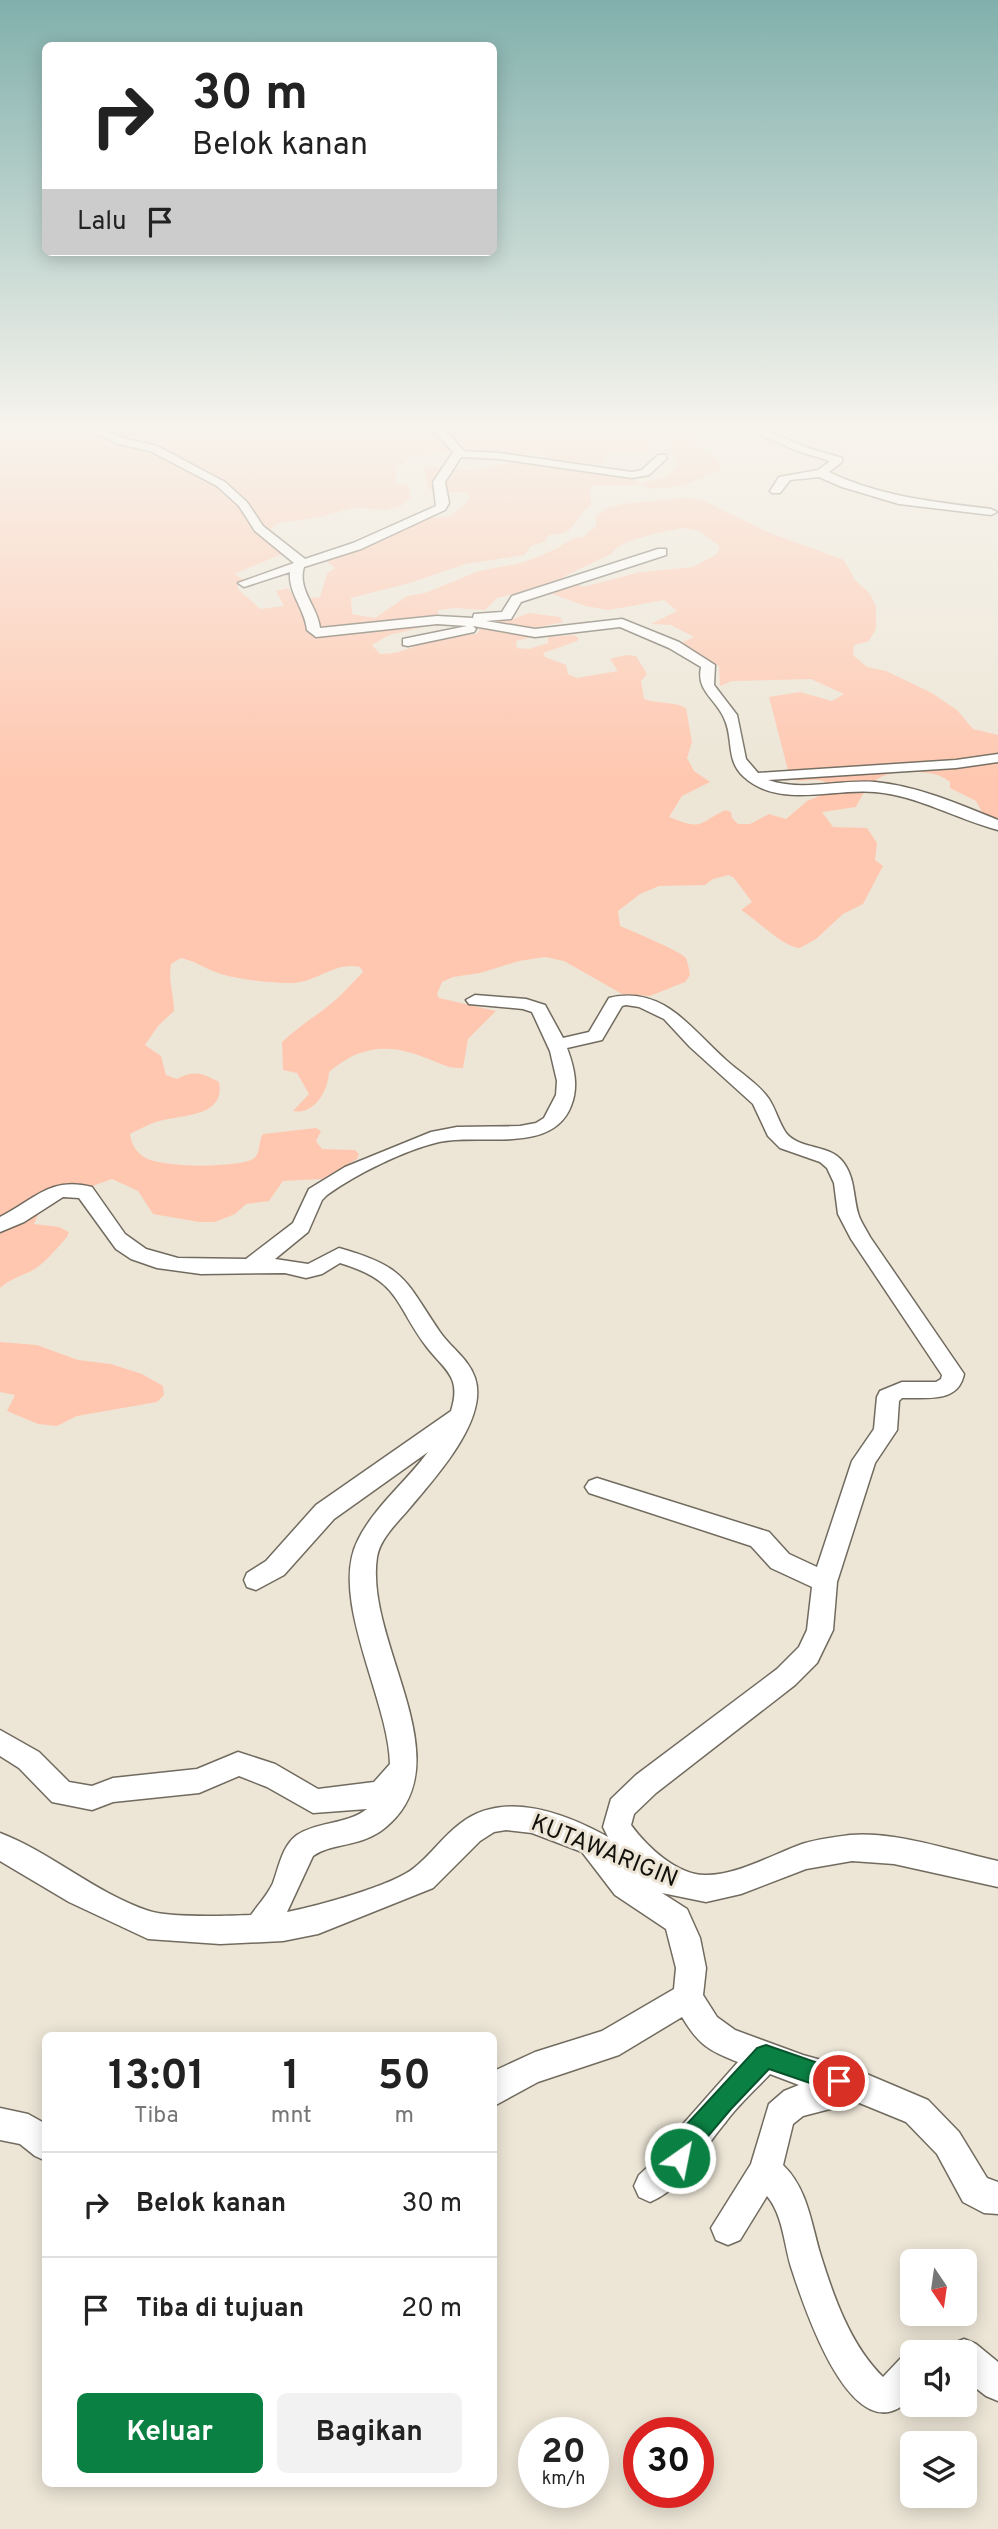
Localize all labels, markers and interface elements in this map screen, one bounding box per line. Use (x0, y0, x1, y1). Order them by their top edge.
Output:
text: 30 m (192, 65, 308, 127)
icon: right (77, 70, 168, 161)
text: Belok kanan (192, 126, 368, 166)
icon: arrive (141, 203, 179, 241)
text: Lalu (77, 206, 127, 239)
street label: KUTAWARIGIN (526, 1809, 682, 1895)
text: 13:01 (108, 2051, 205, 2104)
text: 1 (283, 2051, 300, 2104)
text: 50 (378, 2051, 431, 2104)
pin (809, 2051, 869, 2111)
icon: arrive (820, 2062, 858, 2100)
text: Tiba (134, 2102, 179, 2131)
text: mnt (271, 2102, 312, 2131)
text: m (395, 2102, 414, 2131)
position arrow (643, 2121, 717, 2195)
icon: right (77, 2186, 115, 2224)
text: Belok kanan (136, 2188, 286, 2221)
text: 30 m (402, 2188, 462, 2221)
north arrow (900, 2249, 976, 2326)
map controls (900, 2249, 977, 2508)
icon: arrive (77, 2291, 115, 2329)
text: Tiba di tujuan (136, 2293, 304, 2326)
text: 20 m (401, 2293, 462, 2326)
button: sound (900, 2340, 977, 2417)
button: Keluar (77, 2393, 263, 2473)
button: Bagikan (277, 2393, 462, 2473)
speed limit sign: 30 (623, 2417, 714, 2508)
text: 20 (541, 2431, 586, 2475)
button: layers (900, 2431, 977, 2508)
text: km/h (542, 2468, 585, 2491)

